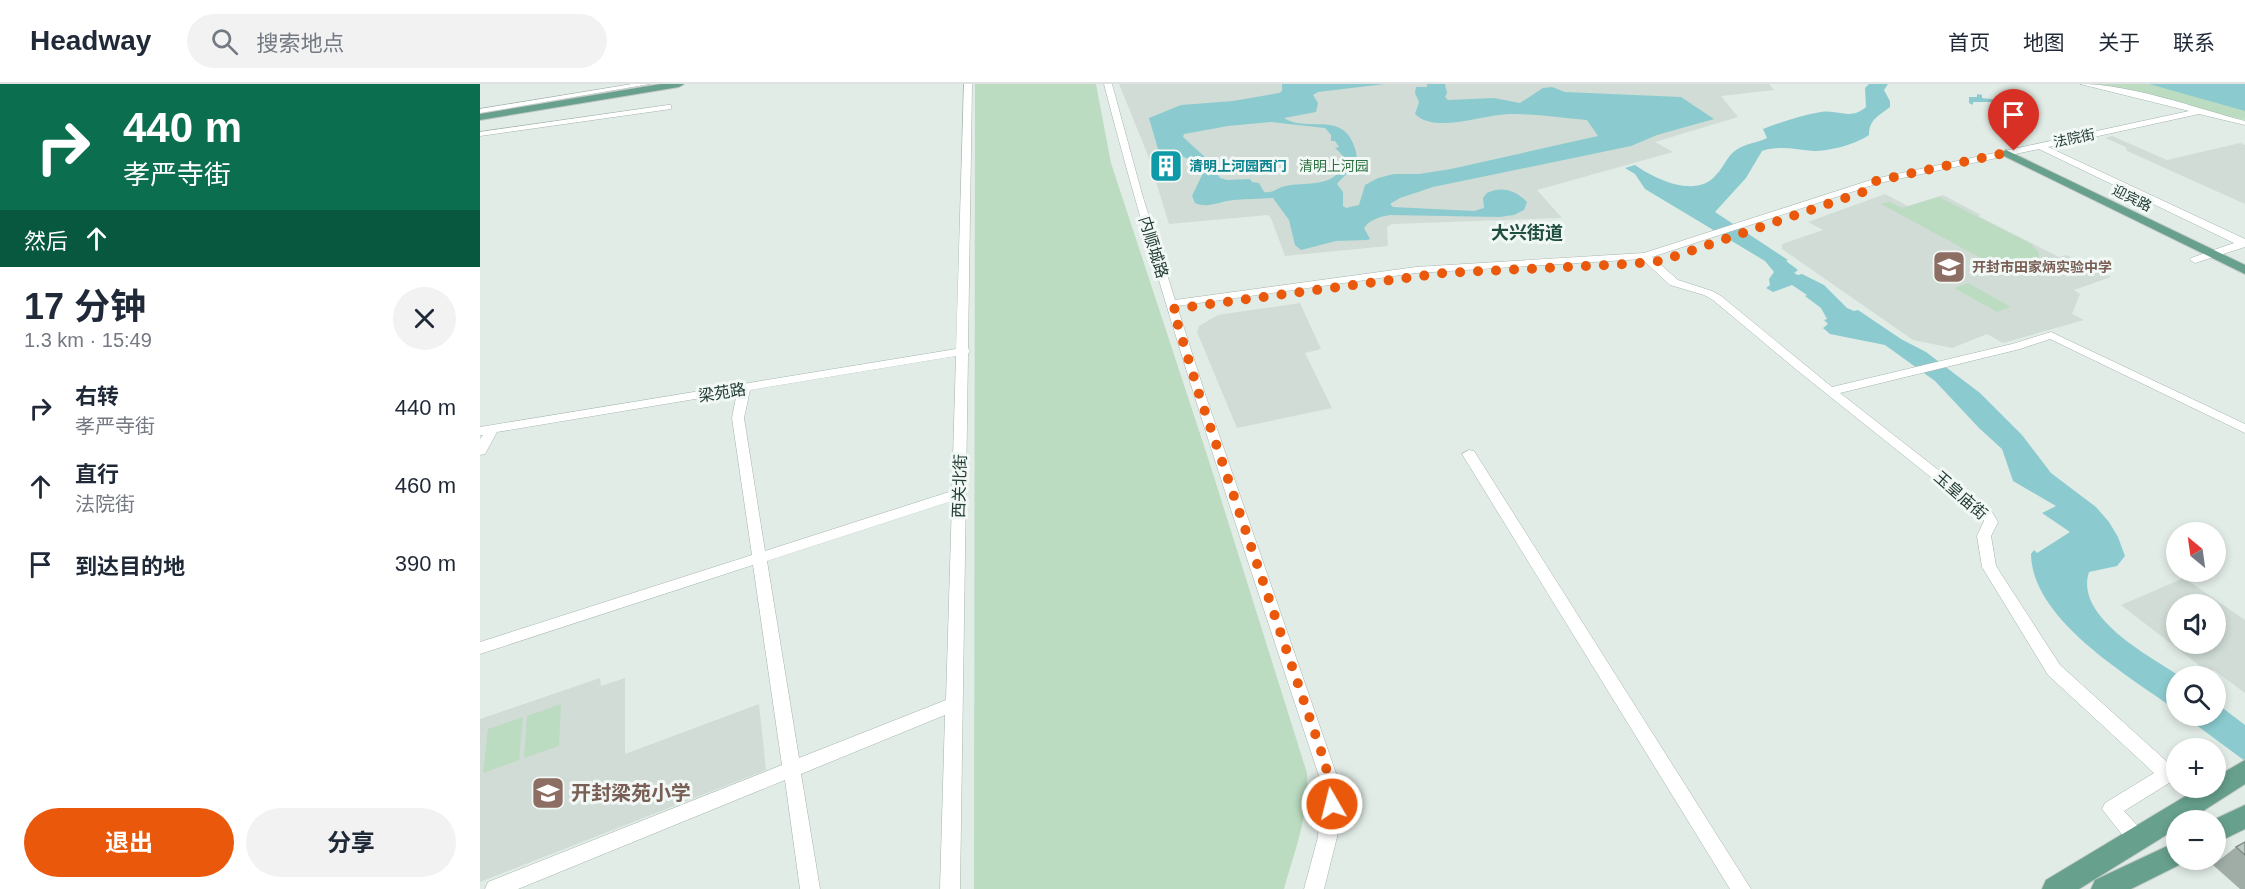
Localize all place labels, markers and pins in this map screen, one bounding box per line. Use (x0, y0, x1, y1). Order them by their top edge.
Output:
pin (1988, 89, 2039, 151)
building icon: 清明上河园西门 (1148, 148, 1184, 184)
place label: 清明上河园西门 (1189, 158, 1287, 174)
school or university icon: 开封市田家炳实验中学 (1931, 249, 1967, 285)
place label: 开封市田家炳实验中学 (1972, 259, 2112, 275)
school or university icon: 开封梁苑小学 (530, 775, 566, 811)
place label: 开封梁苑小学 (571, 782, 691, 804)

